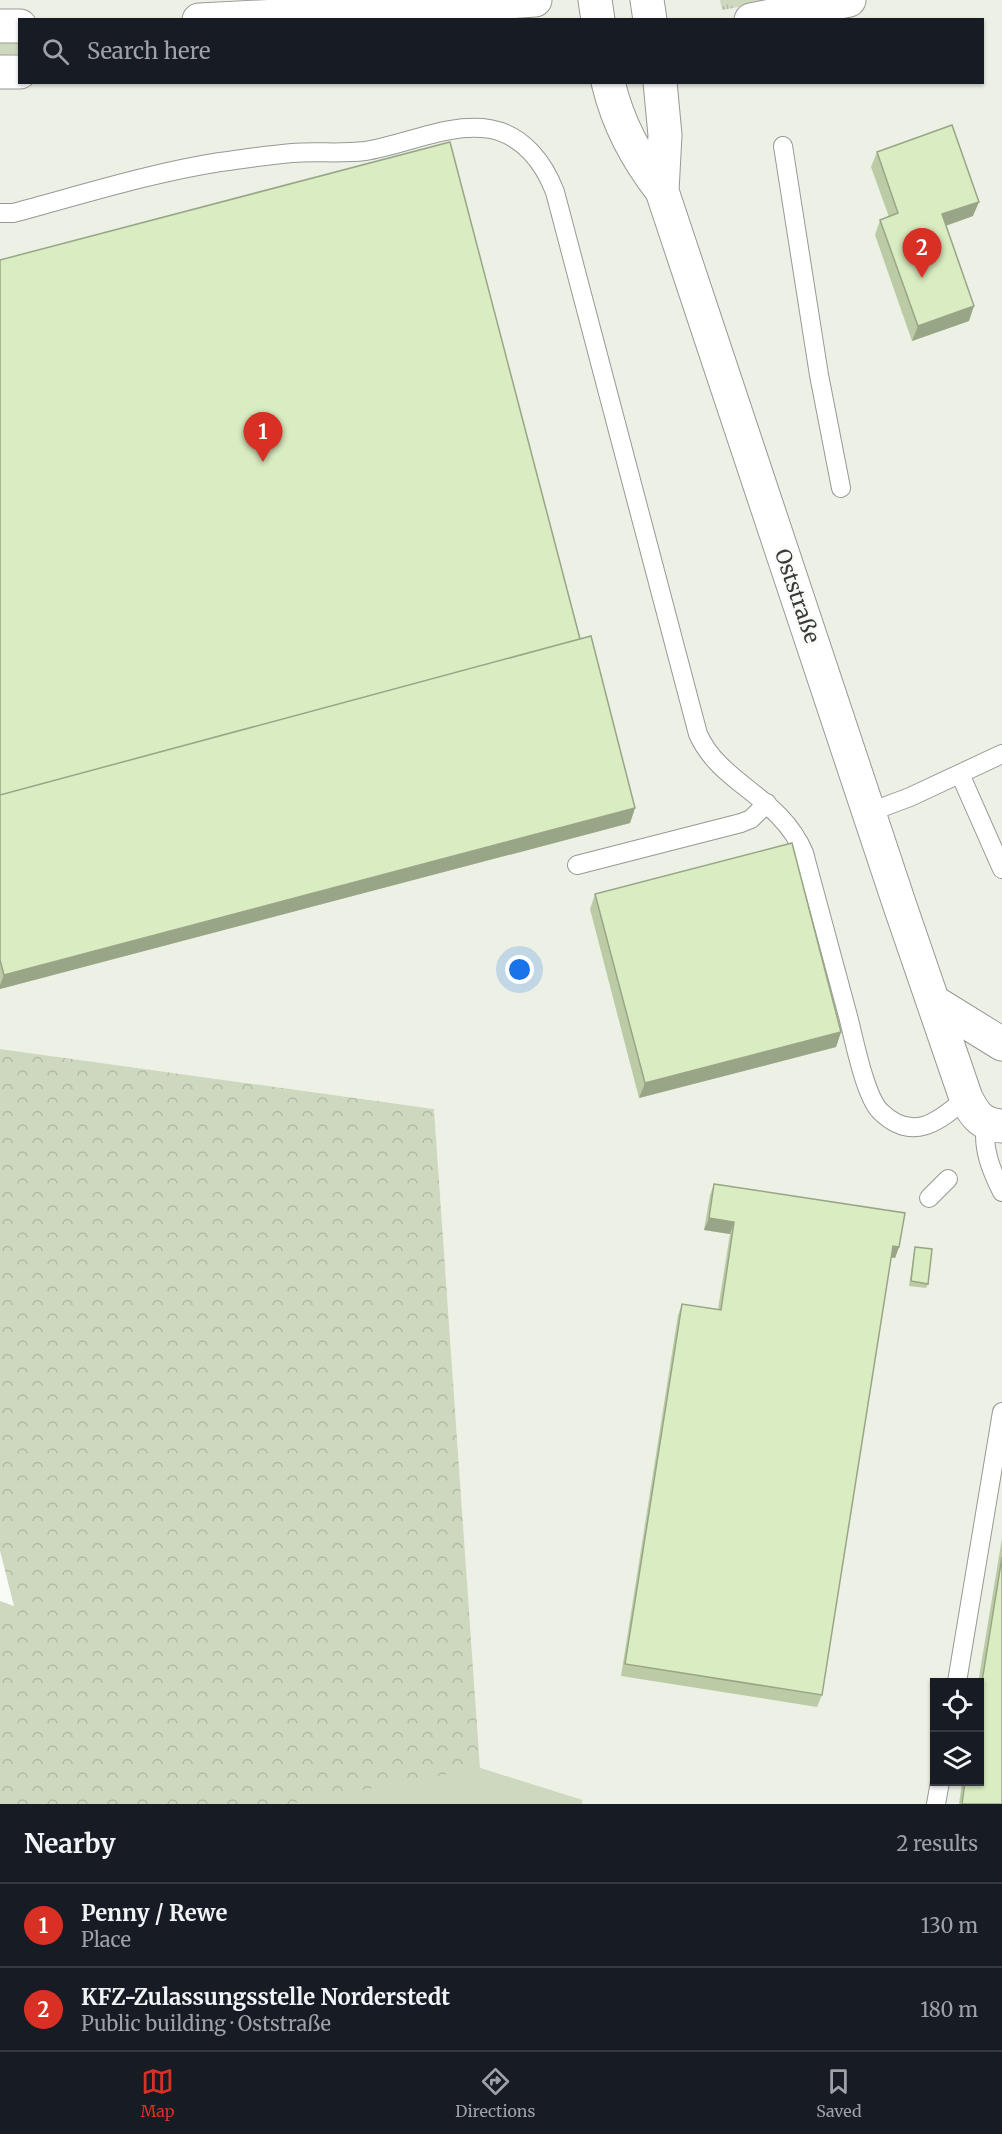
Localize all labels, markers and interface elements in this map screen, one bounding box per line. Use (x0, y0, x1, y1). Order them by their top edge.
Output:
search box (18, 18, 984, 84)
icon: search (39, 35, 72, 68)
text: Search here (87, 37, 210, 65)
pin: 2 (902, 228, 942, 278)
pin: 1 (244, 412, 282, 462)
street label: Oststraße (769, 545, 826, 647)
your location (505, 955, 534, 984)
map controls (930, 1678, 984, 1786)
button: locate (930, 1678, 984, 1732)
button: layers (930, 1732, 984, 1786)
text: Nearby (24, 1827, 116, 1860)
text: 2 results (896, 1831, 978, 1856)
text: Penny / Rewe (81, 1899, 227, 1927)
text: 1 (39, 1913, 48, 1938)
text: 130 m (921, 1913, 978, 1938)
text: Place (81, 1927, 131, 1952)
text: KFZ-Zulassungsstelle Norderstedt (81, 1983, 450, 2011)
text: 2 (38, 1997, 49, 2022)
text: 180 m (920, 1997, 978, 2022)
text: Public building · Oststraße (81, 2011, 331, 2036)
tab: Map (140, 2065, 175, 2121)
tab: Directions (455, 2065, 535, 2121)
tab: Saved (816, 2065, 862, 2121)

